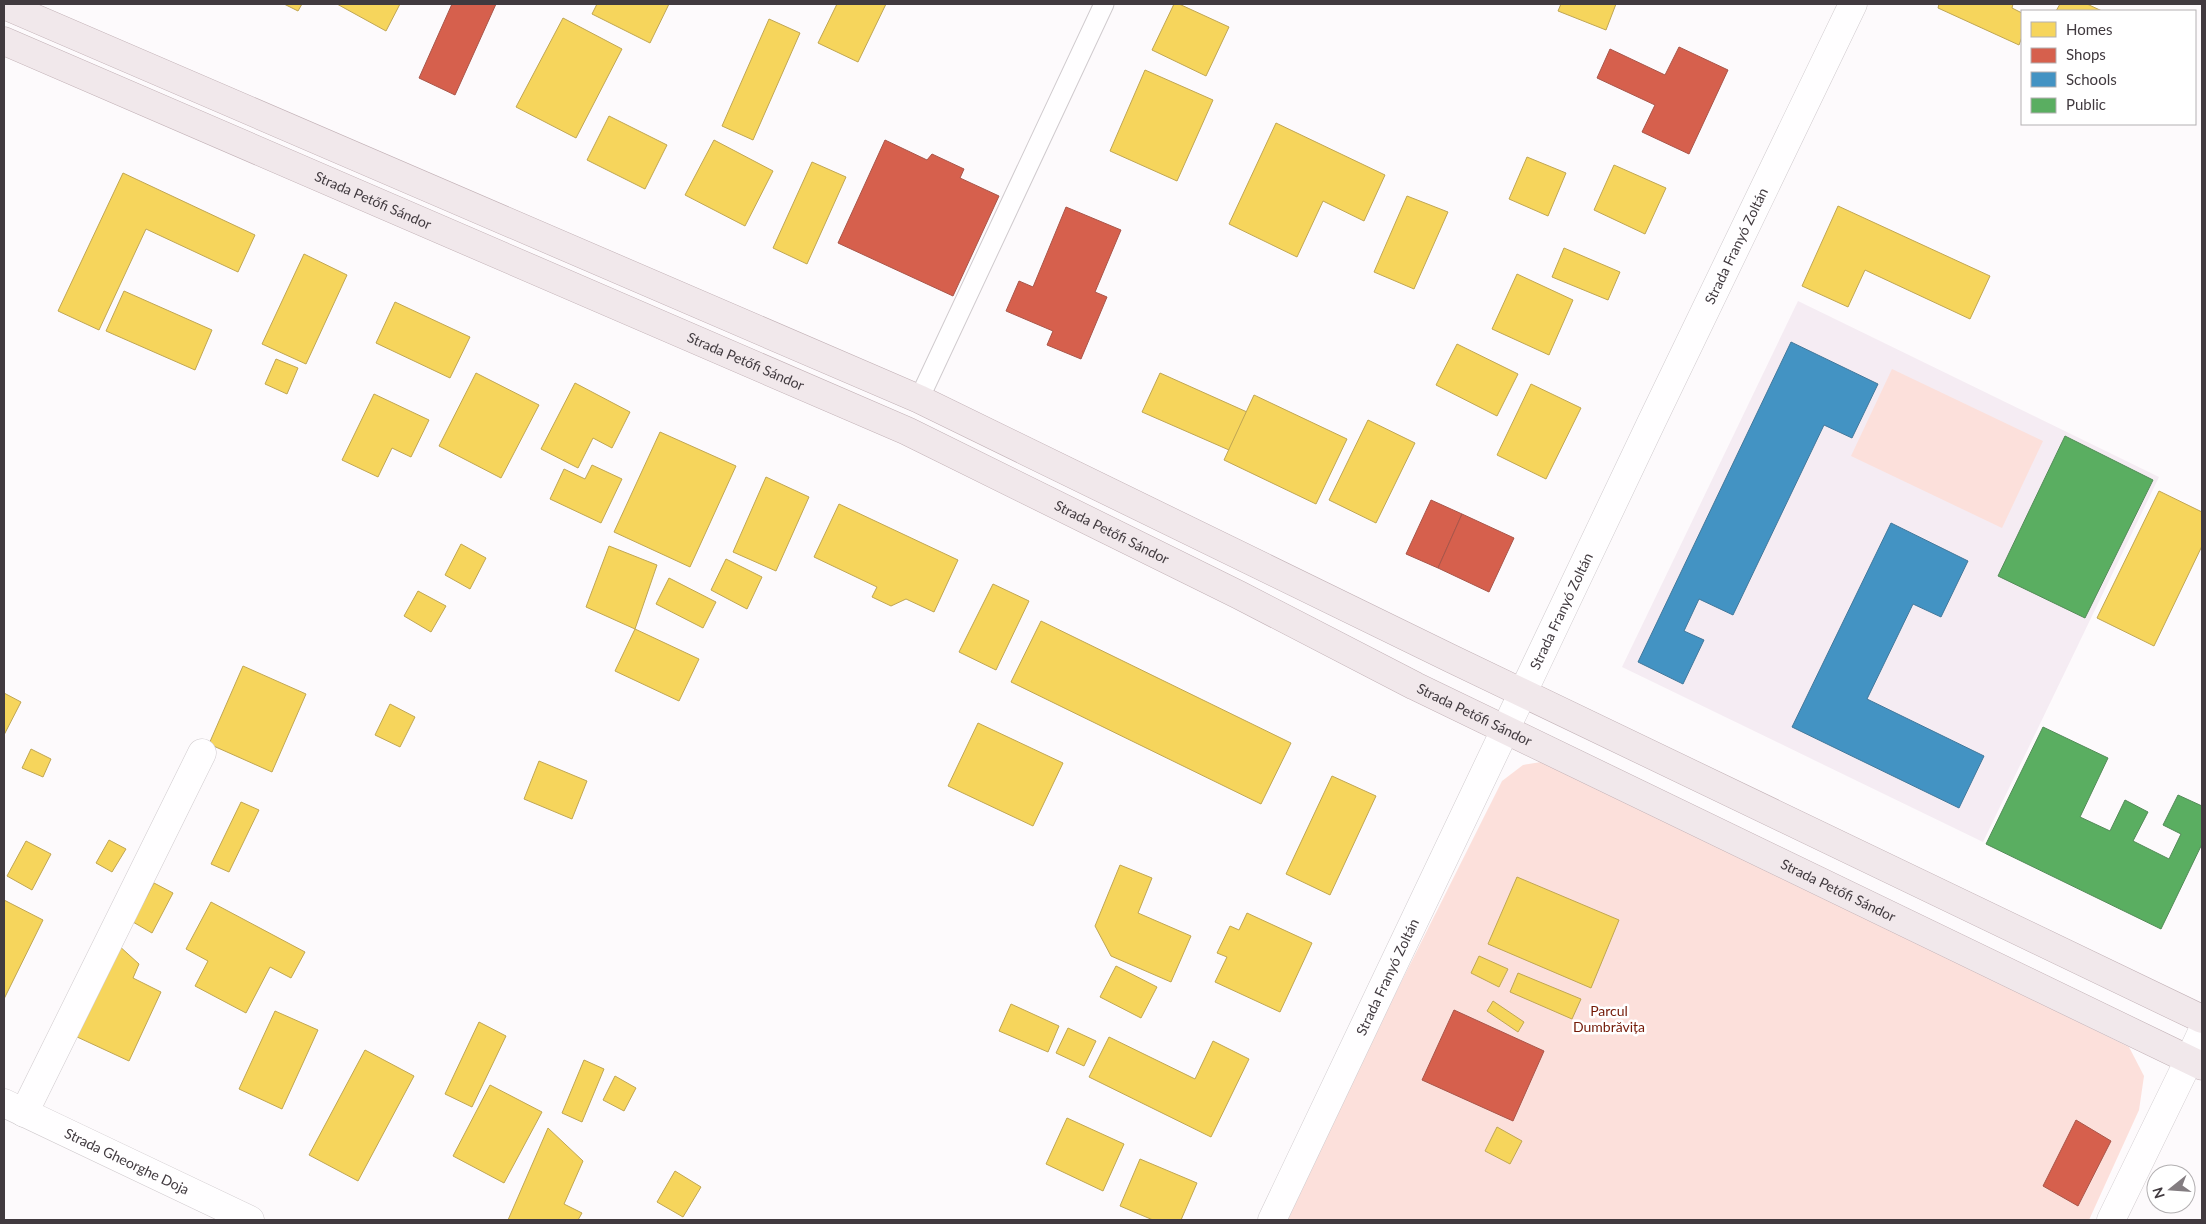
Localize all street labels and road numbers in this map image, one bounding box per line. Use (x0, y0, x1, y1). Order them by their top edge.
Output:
street label: Strada Petőfi Sándor (312, 167, 434, 233)
street label: Strada Franyó Zoltán (1701, 185, 1771, 307)
street label: Strada Petőfi Sándor (685, 328, 807, 394)
street label: Strada Petőfi Sándor (1052, 496, 1172, 567)
street label: Strada Franyó Zoltán (1526, 550, 1596, 672)
street label: Strada Petőfi Sándor (1414, 679, 1535, 749)
street label: Strada Petőfi Sándor (1778, 855, 1899, 925)
street label: Strada Franyó Zoltán (1352, 916, 1422, 1038)
street label: Strada Gheorghe Doja (62, 1124, 192, 1198)

